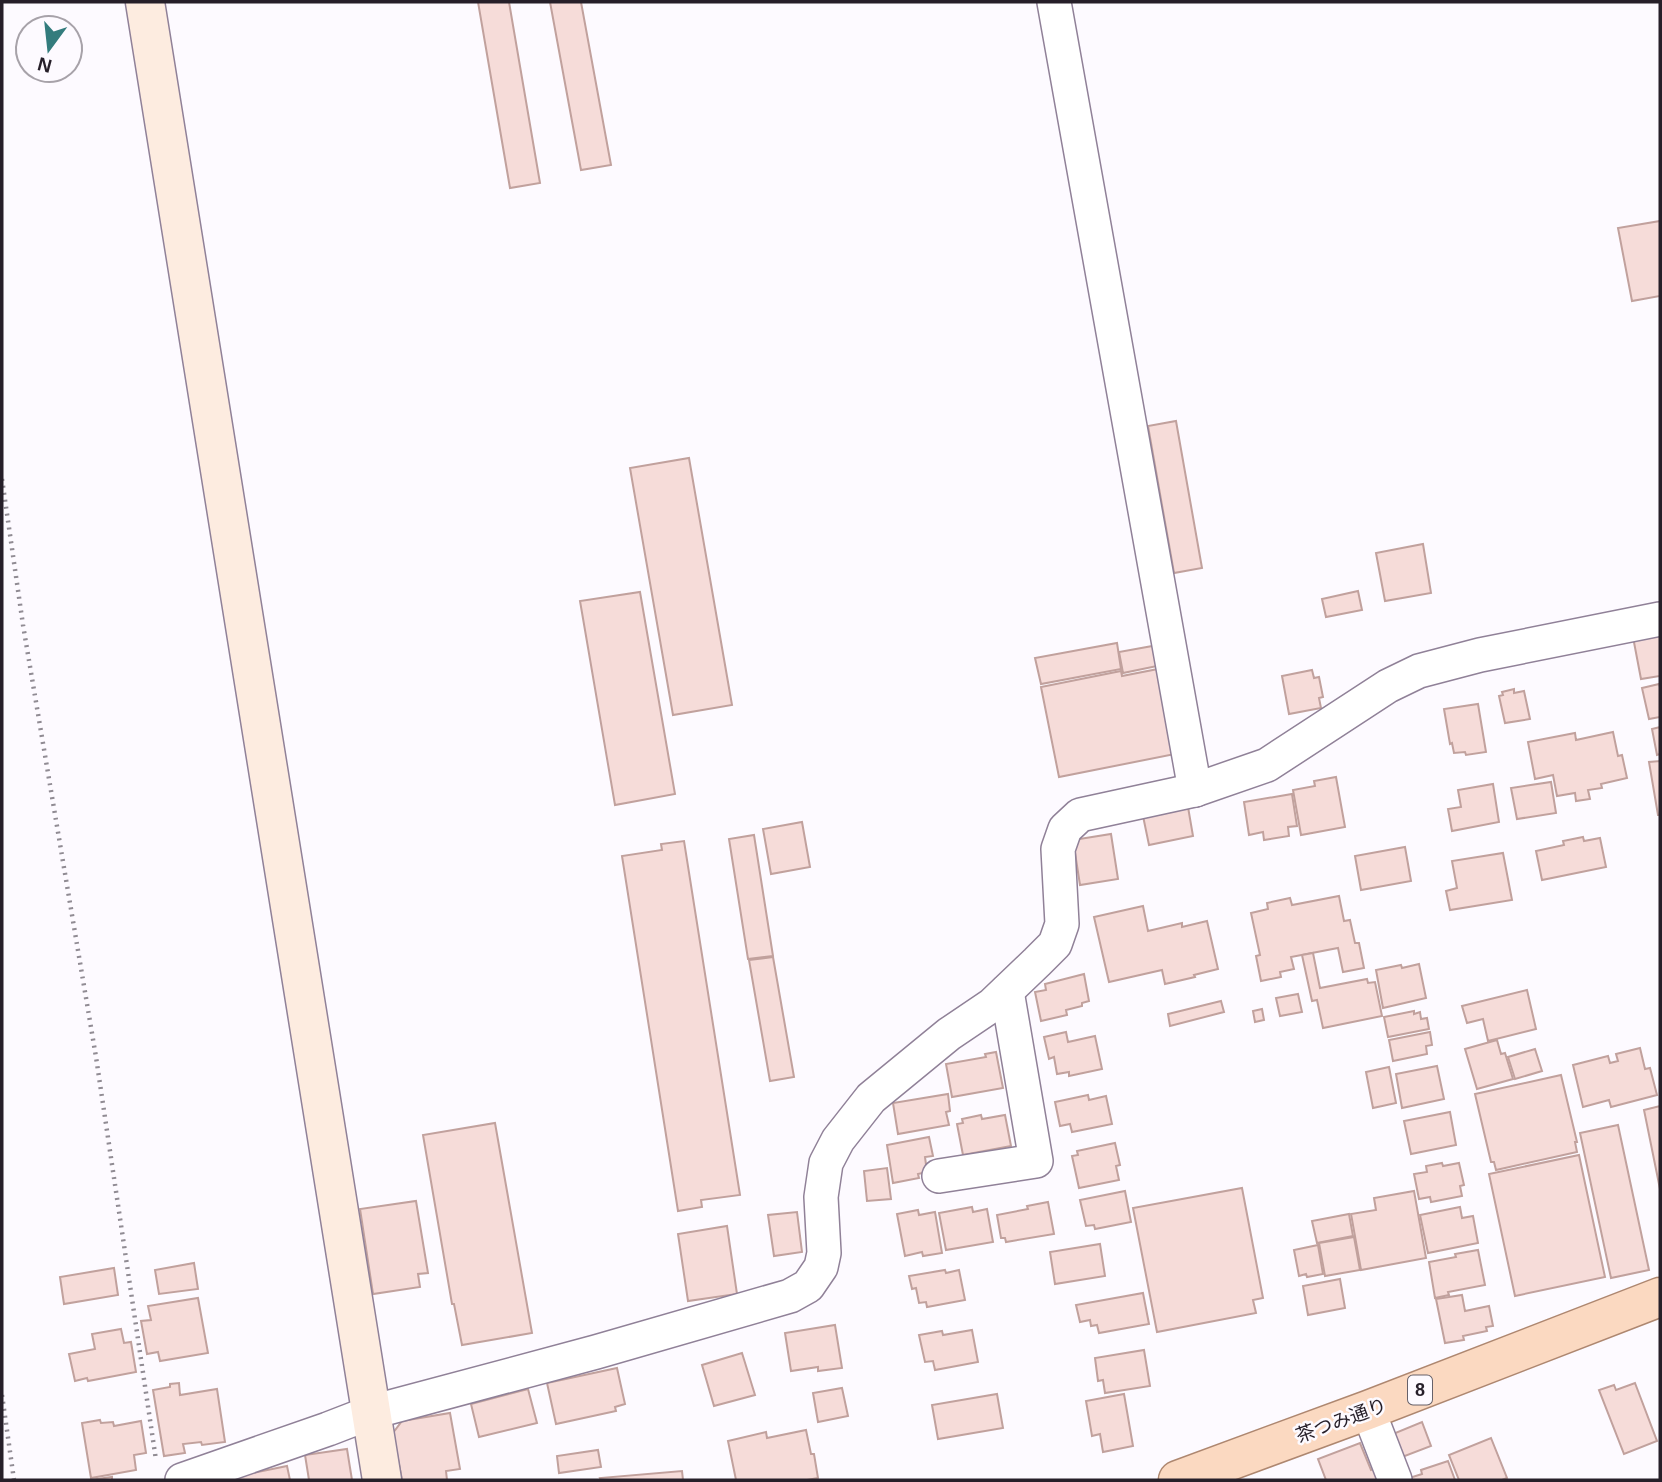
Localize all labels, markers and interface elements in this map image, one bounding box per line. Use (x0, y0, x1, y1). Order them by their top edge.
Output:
north arrow (14, 14, 84, 84)
text: N (35, 53, 54, 77)
road number: 8 (1408, 1376, 1432, 1405)
street label: 茶つみ通り (1293, 1394, 1389, 1447)

